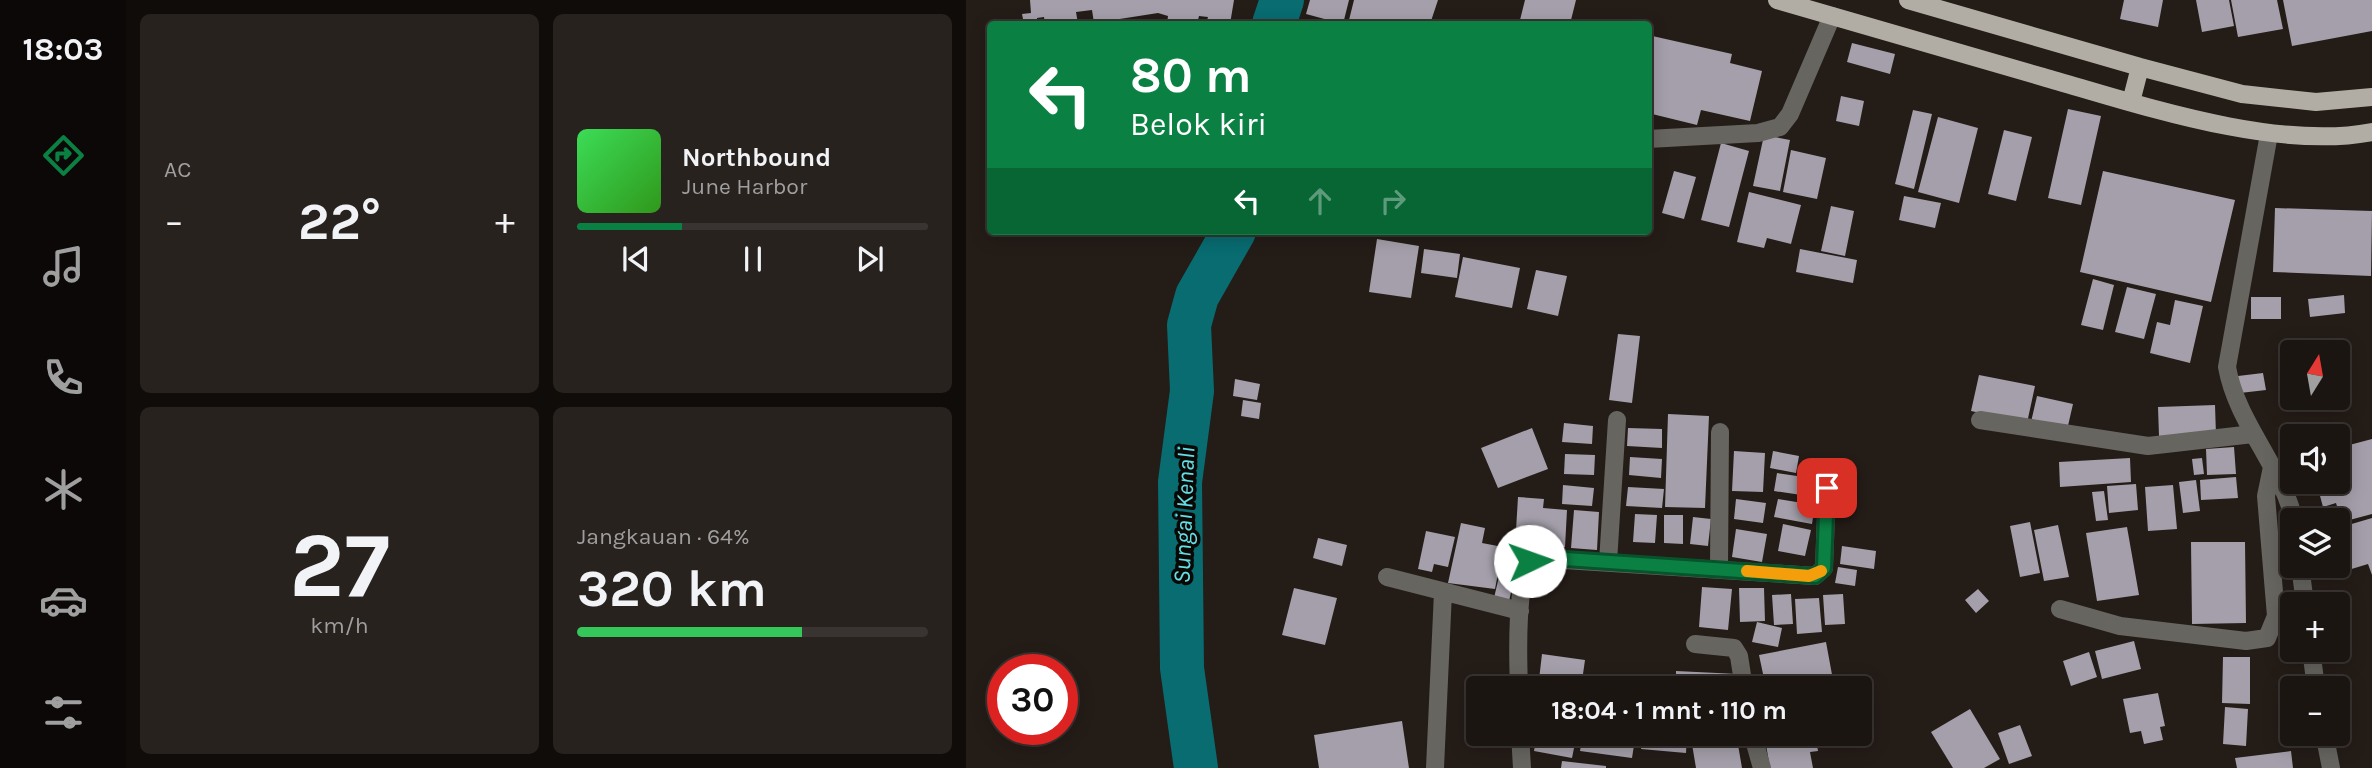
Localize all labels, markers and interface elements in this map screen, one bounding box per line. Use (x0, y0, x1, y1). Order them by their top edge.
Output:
text: 18:03 (23, 31, 103, 68)
text: 80 m (1130, 47, 1252, 104)
icon: left (1015, 49, 1106, 140)
text: Belok kiri (1130, 106, 1267, 143)
icon: directions (39, 131, 88, 180)
text: Northbound (682, 142, 831, 173)
text: AC (164, 156, 191, 183)
text: June Harbor (682, 173, 807, 200)
icon: left (1228, 182, 1266, 220)
icon: ahead (1301, 182, 1339, 220)
icon: right (1374, 182, 1412, 220)
text: 22° (298, 191, 381, 252)
text: − (164, 199, 184, 244)
text: + (495, 199, 515, 244)
icon: previous (617, 240, 655, 278)
icon: pause (734, 240, 772, 278)
icon: next (851, 240, 889, 278)
icon: music (39, 242, 88, 291)
north arrow (2280, 340, 2350, 410)
map controls (2280, 340, 2350, 746)
icon: phone (39, 353, 88, 402)
button: sound (2280, 424, 2350, 494)
water label: Sungai Kenali (1168, 446, 1200, 584)
pin (1797, 458, 1857, 518)
icon: climate (39, 465, 88, 514)
icon: arrive (1808, 469, 1846, 507)
button: layers (2280, 508, 2350, 578)
text: 27 (289, 513, 390, 619)
text: Jangkauan · 64% (577, 523, 750, 550)
position arrow (1493, 524, 1567, 598)
text: 320 km (577, 558, 767, 619)
icon: car (39, 576, 88, 625)
button: + (2280, 592, 2350, 662)
text: km/h (310, 612, 369, 639)
speed limit sign: 30 (987, 654, 1078, 745)
button: − (2280, 676, 2350, 746)
icon: filters (39, 688, 88, 737)
text: 18:04 · 1 mnt · 110 m (1551, 695, 1787, 726)

